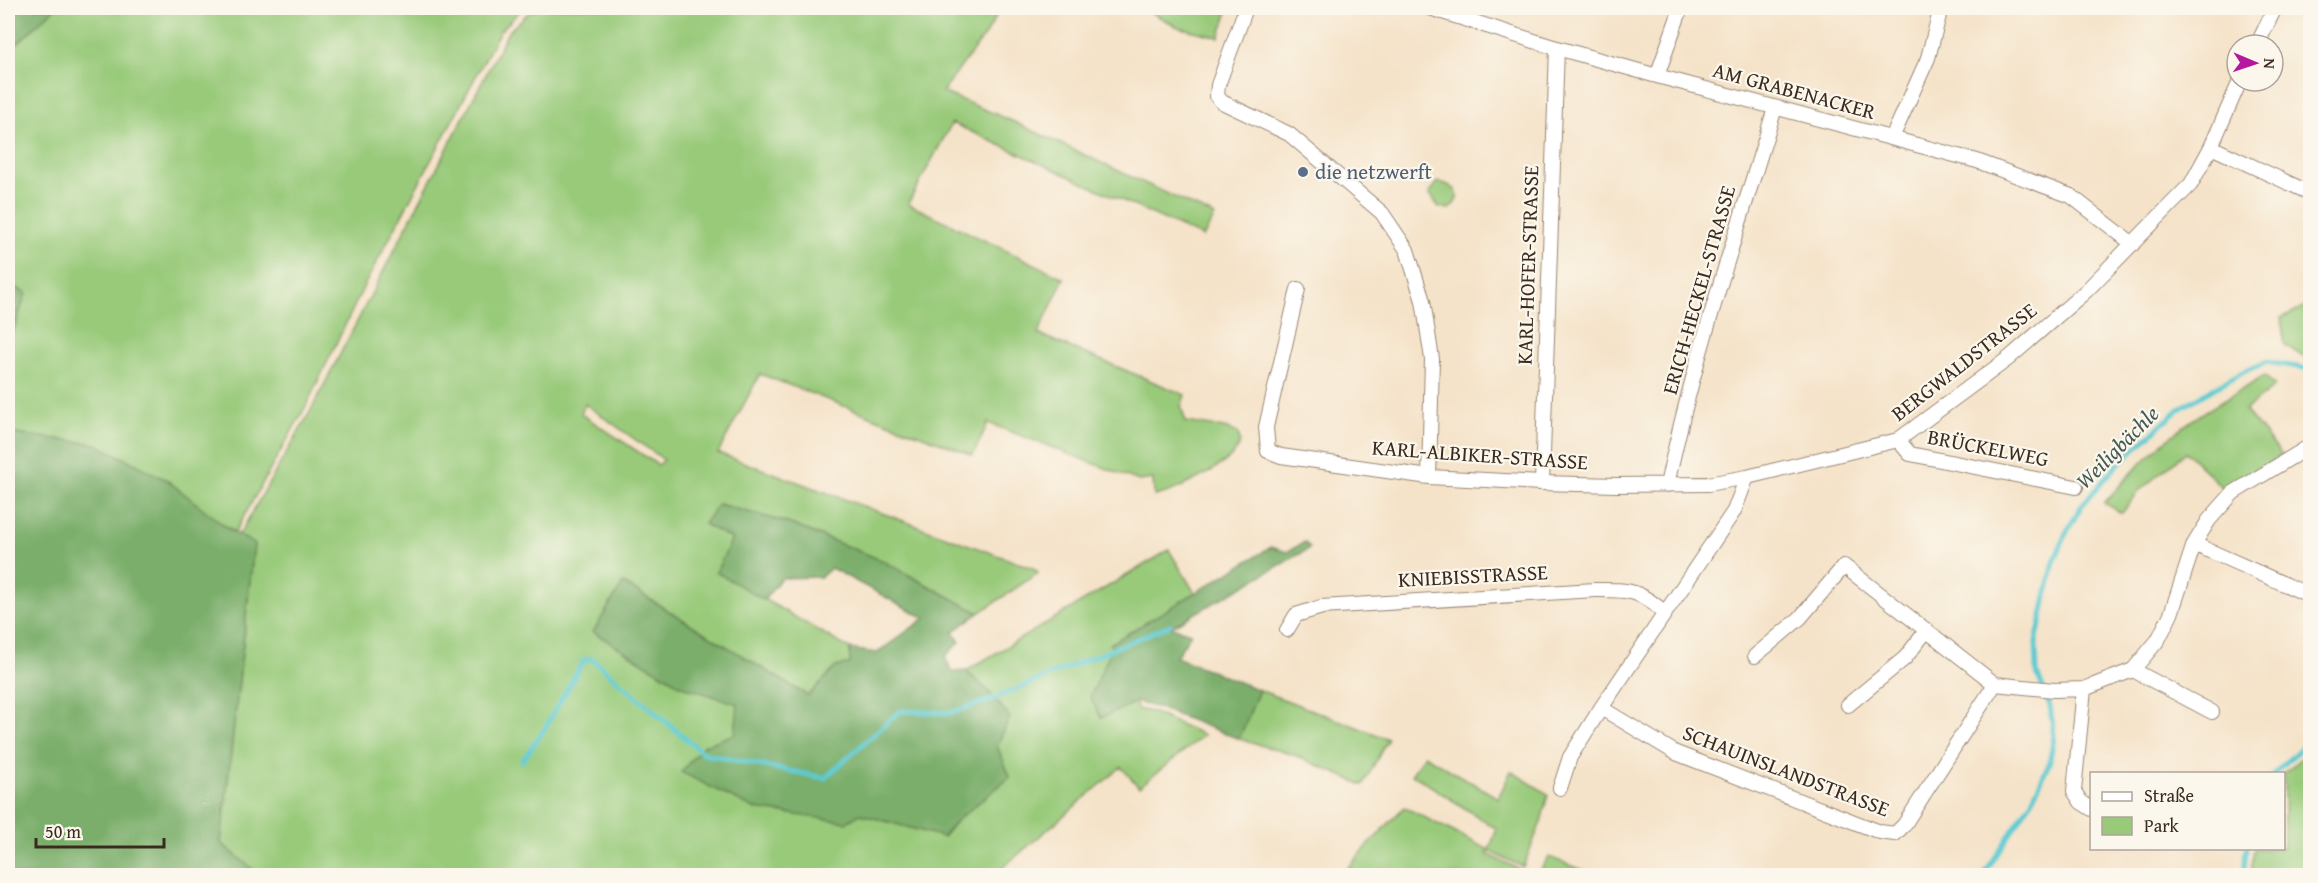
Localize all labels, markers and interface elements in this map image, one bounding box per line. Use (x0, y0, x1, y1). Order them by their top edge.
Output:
north arrow (2225, 33, 2285, 93)
street label: AM GRABENACKER (1709, 54, 1880, 127)
text: N (2258, 58, 2282, 70)
place label: die netzwerft (1315, 156, 1433, 187)
street label: KARL-HOFER-STRASSE (1509, 164, 1546, 365)
marker: die netzwerft (1296, 165, 1310, 179)
street label: ERICH-HECKEL-STRASSE (1654, 181, 1743, 398)
street label: BERGWALDSTRASSE (1884, 295, 2043, 428)
water label: Weiligbächle (2068, 398, 2166, 496)
street label: BRÜCKELWEG (1925, 421, 2051, 474)
street label: KARL-ALBIKER-STRASSE (1371, 431, 1589, 478)
street label: KNIEBISSTRASSE (1397, 556, 1549, 595)
street label: SCHAUINSLANDSTRASSE (1678, 717, 1894, 824)
legend (2090, 772, 2285, 850)
text: Straße (2144, 782, 2194, 809)
scale bar (36, 811, 164, 849)
text: Park (2144, 812, 2180, 839)
text: 50 m (45, 818, 81, 845)

